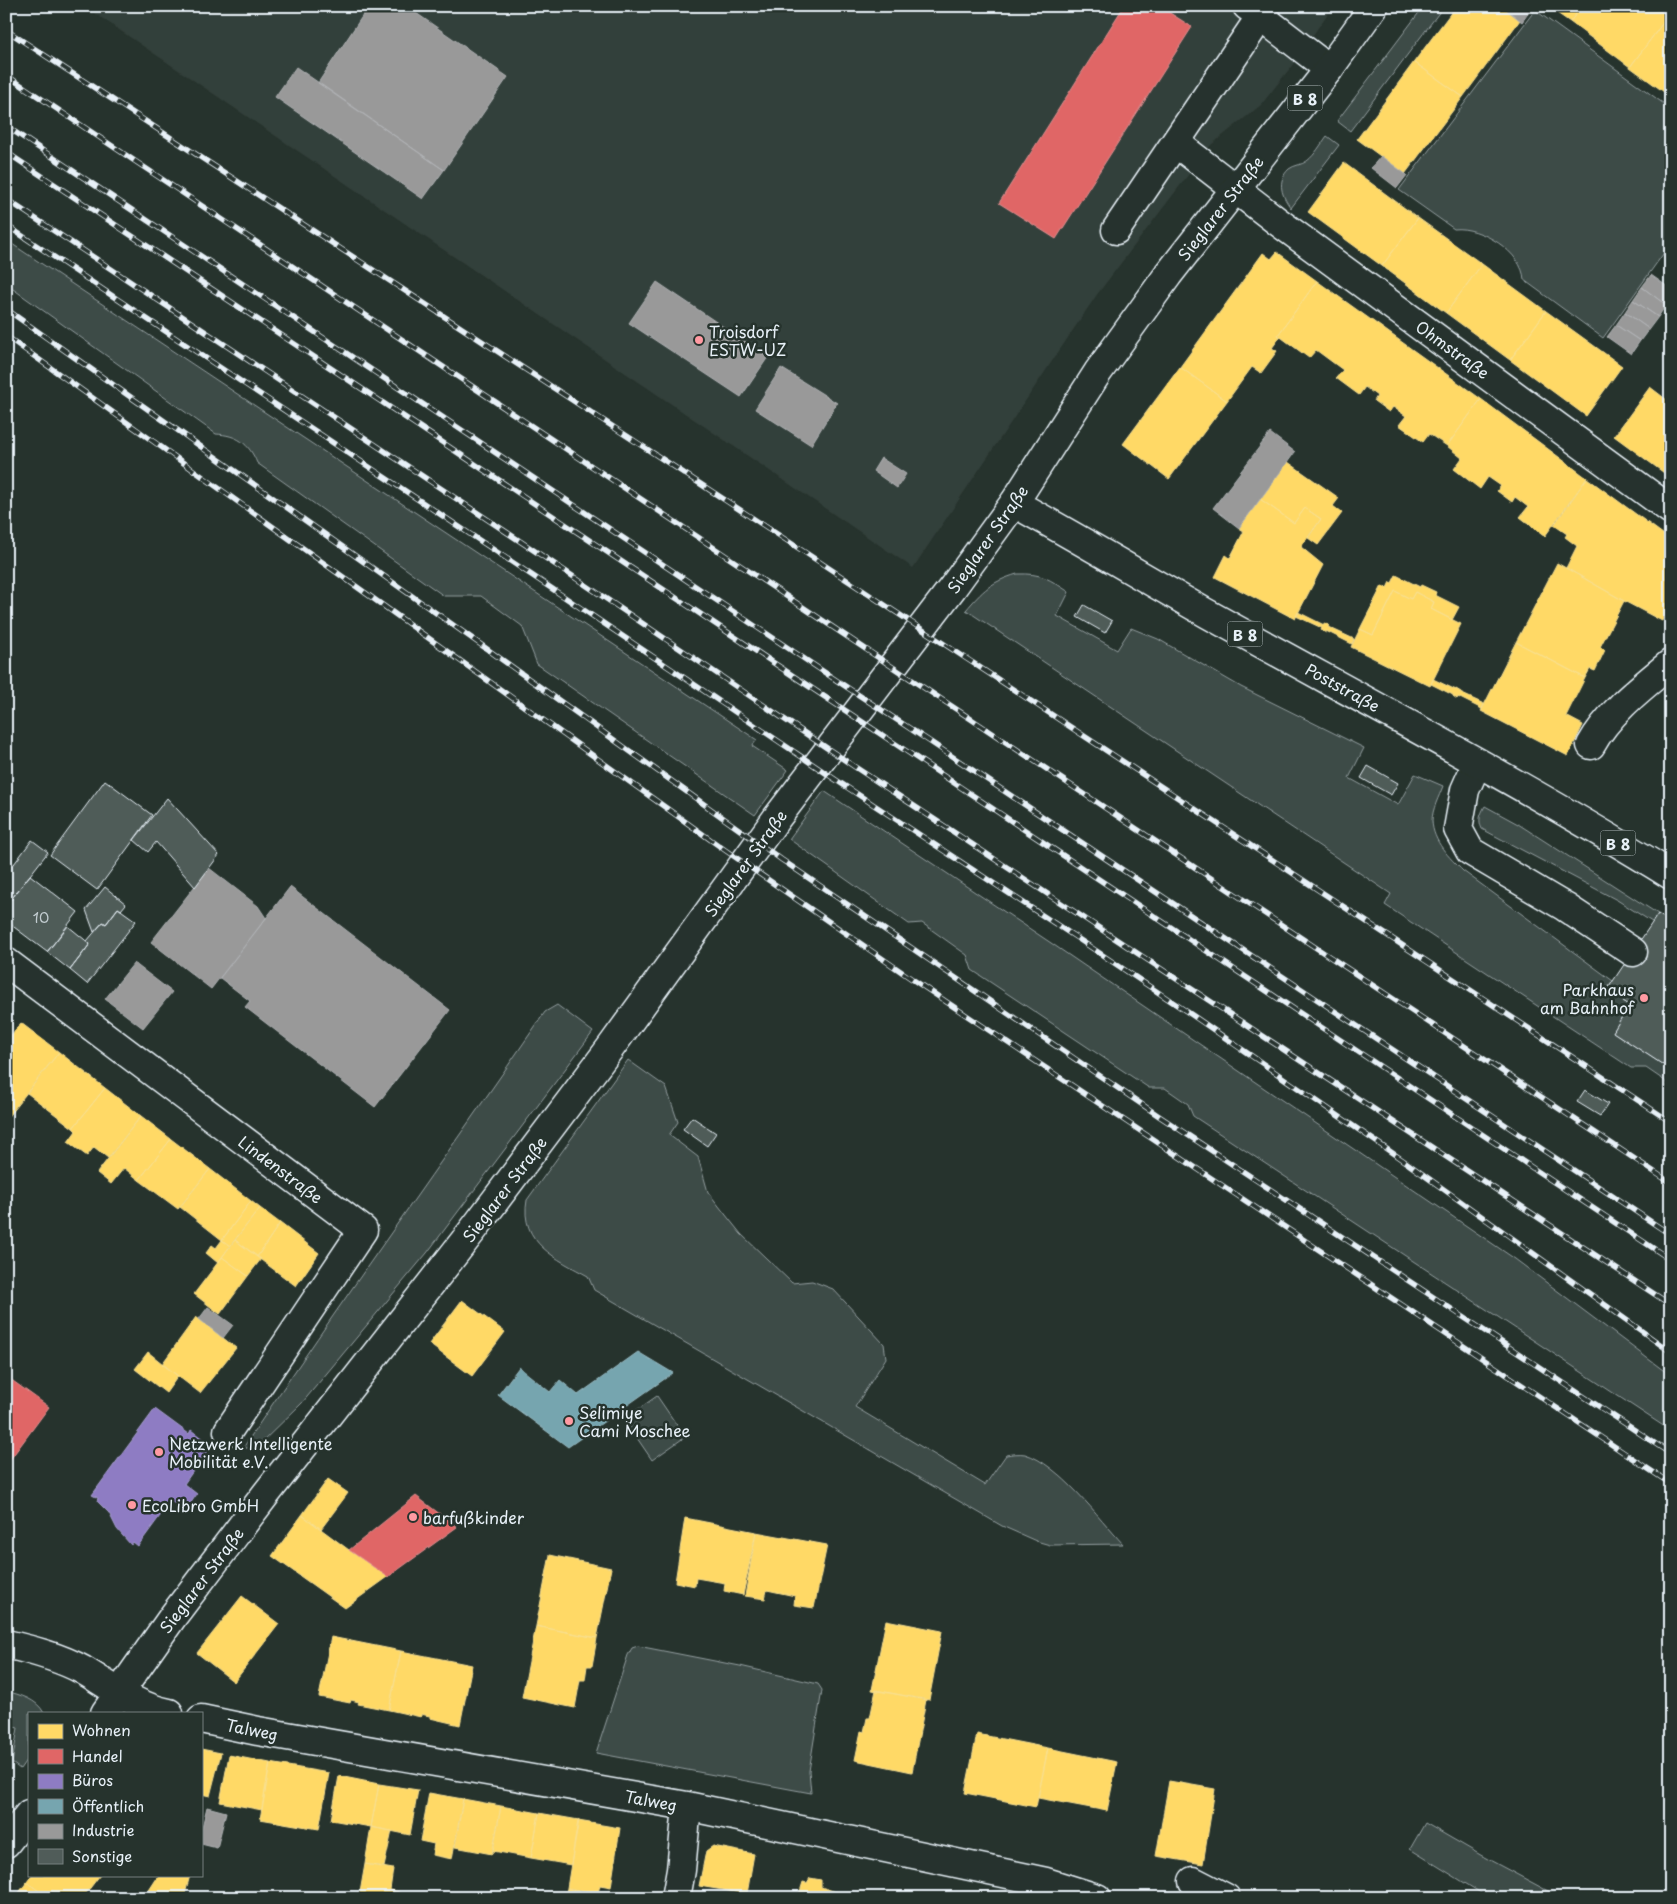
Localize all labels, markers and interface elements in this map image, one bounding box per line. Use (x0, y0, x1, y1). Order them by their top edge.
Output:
road number: B 8 (1288, 86, 1322, 110)
street label: Sieglarer Straße (1171, 150, 1269, 266)
street label: Ohmstraße (1411, 314, 1495, 384)
place label: Troisdorf ESTW-UZ (709, 319, 786, 361)
marker: Troisdorf ESTW-UZ (693, 334, 705, 346)
street label: Sieglarer Straße (941, 480, 1033, 598)
road number: B 8 (1228, 622, 1262, 646)
street label: Poststraße (1301, 657, 1385, 717)
street label: Sieglarer Straße (698, 804, 792, 922)
road number: B 8 (1600, 830, 1636, 856)
house number: 10 (33, 907, 49, 928)
place label: Parkhaus am Bahnhof (1540, 977, 1636, 1019)
marker: Parkhaus am Bahnhof (1638, 992, 1650, 1004)
street label: Lindenstraße (234, 1129, 328, 1209)
street label: Sieglarer Straße (456, 1131, 552, 1247)
place label: Selimiye Cami Moschee (579, 1400, 691, 1442)
marker: Selimiye Cami Moschee (563, 1415, 575, 1427)
place label: Netzwerk Intelligente Mobilität e.V. (169, 1431, 333, 1473)
marker: Netzwerk Intelligente Mobilität e.V. (153, 1446, 165, 1458)
place label: EcoLibro GmbH (142, 1493, 259, 1517)
marker: EcoLibro GmbH (126, 1499, 138, 1511)
place label: barfußkinder (423, 1505, 525, 1529)
marker: barfußkinder (407, 1511, 419, 1523)
street label: Sieglarer Straße (153, 1522, 249, 1638)
legend (28, 1712, 202, 1876)
street label: Talweg (224, 1712, 280, 1746)
text: Wohnen (72, 1718, 131, 1741)
text: Handel (72, 1744, 123, 1767)
text: Büros (72, 1768, 113, 1791)
street label: Talweg (623, 1784, 679, 1816)
text: Öffentlich (72, 1794, 144, 1817)
text: Industrie (72, 1818, 134, 1841)
text: Sonstige (72, 1844, 132, 1867)

